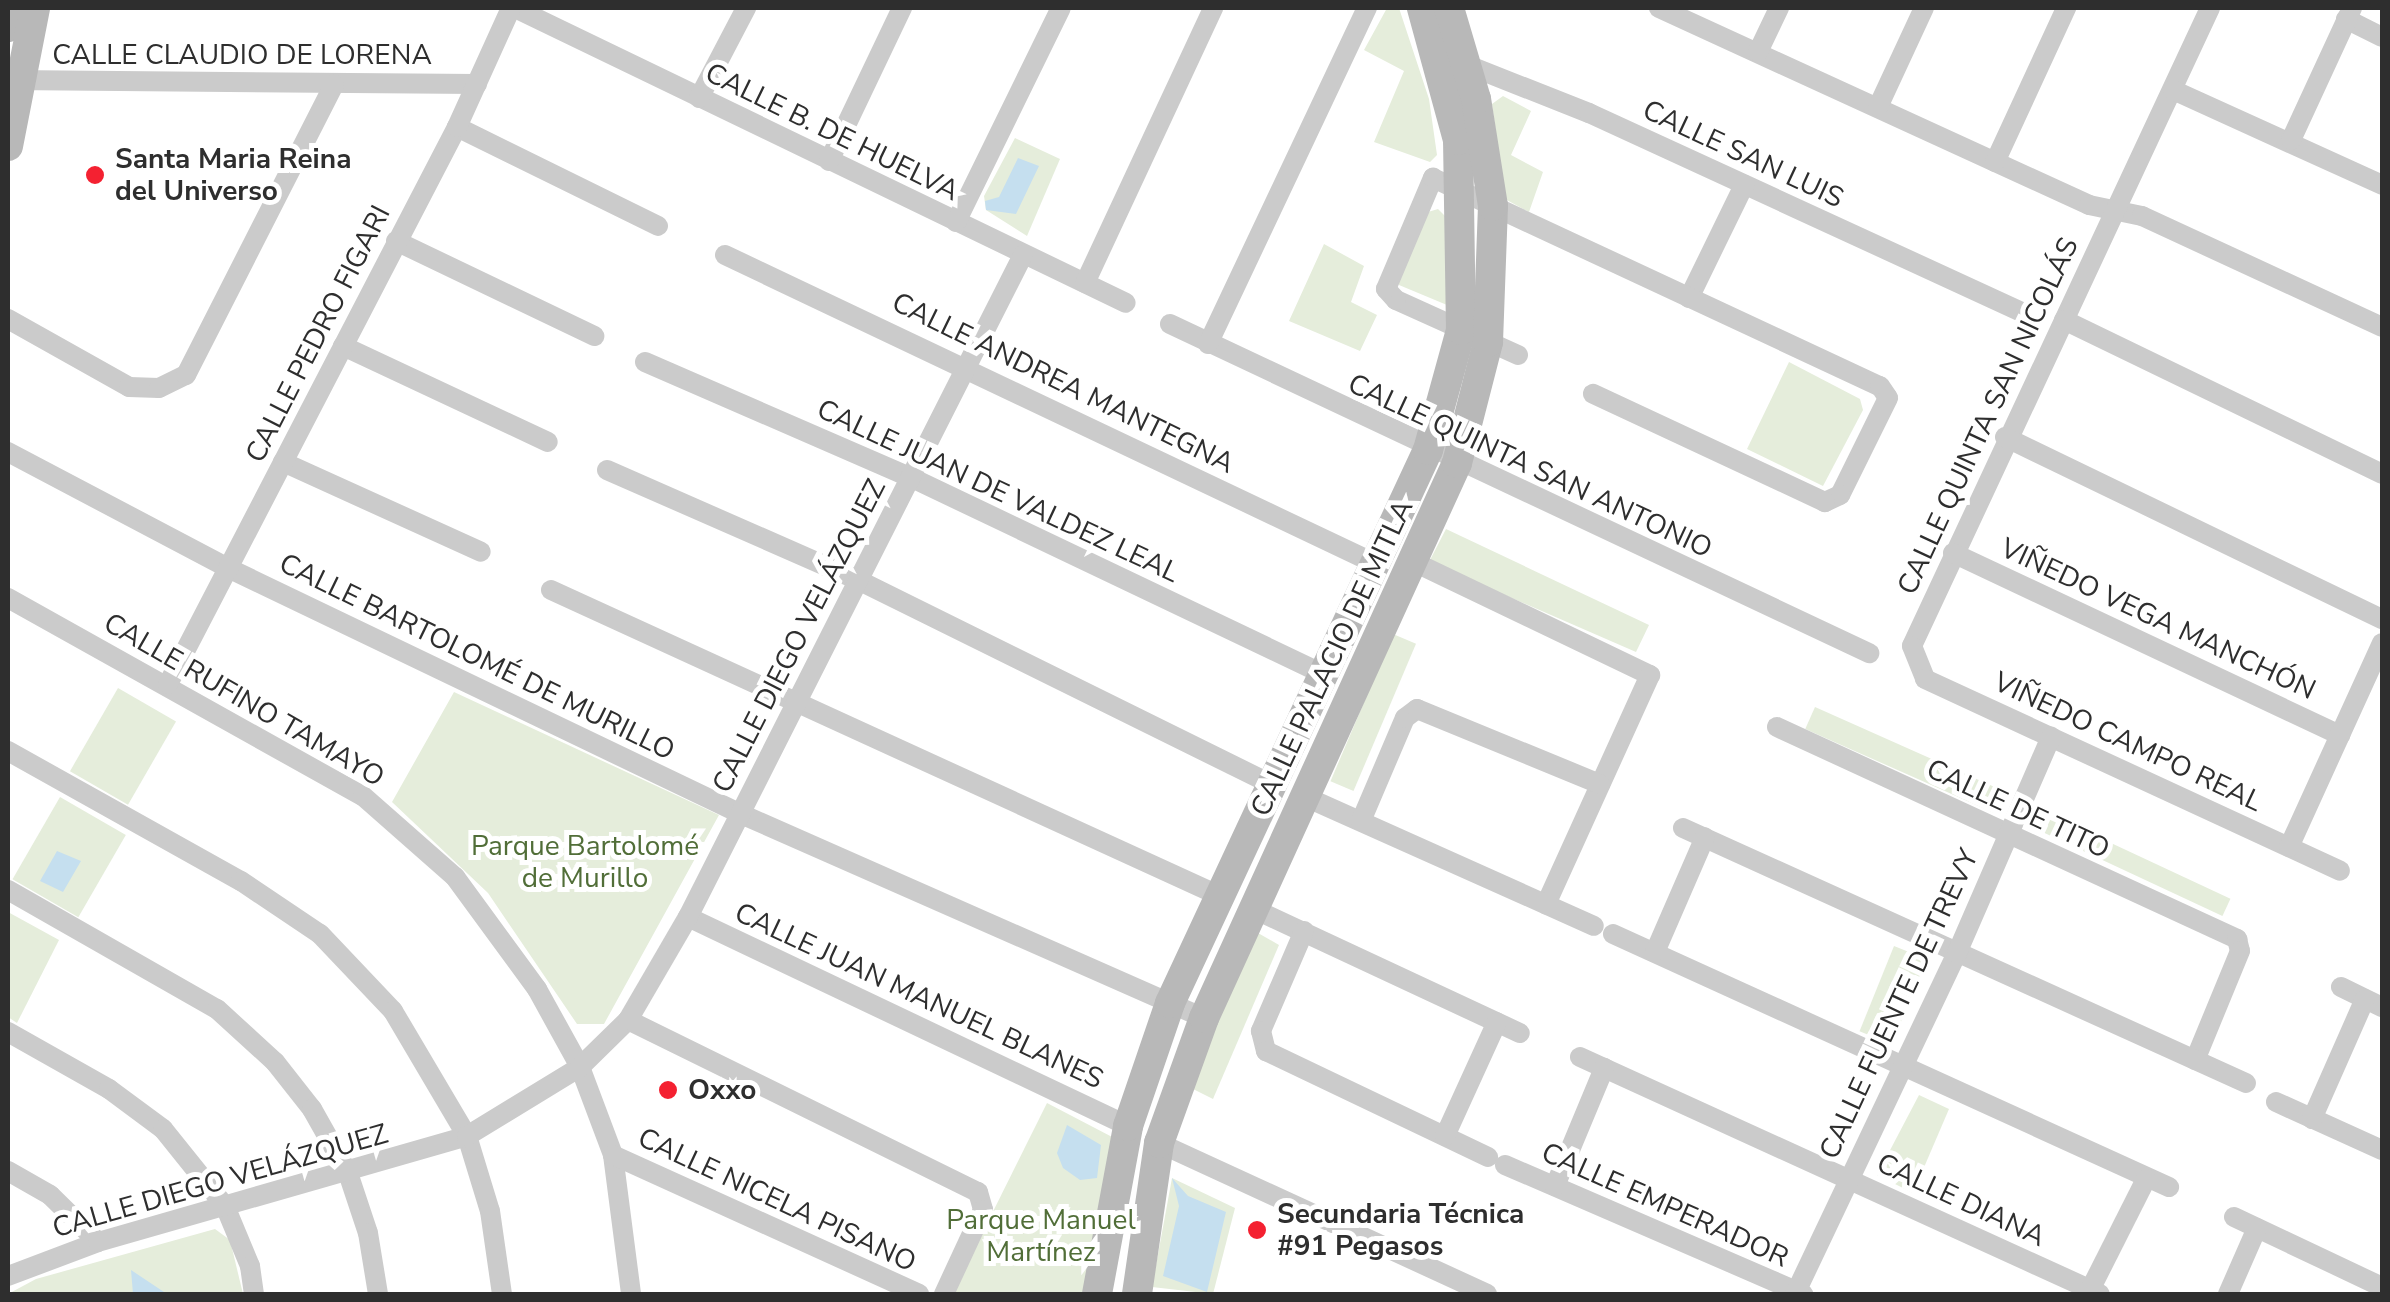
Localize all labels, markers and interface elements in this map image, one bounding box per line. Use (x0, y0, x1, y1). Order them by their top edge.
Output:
street label: CALLE CLAUDIO DE LORENA (52, 38, 432, 72)
street label: CALLE B. DE HUELVA (700, 56, 964, 208)
street label: CALLE SAN LUIS (1637, 93, 1849, 215)
place label: Santa Maria Reina del Universo (115, 142, 351, 208)
marker: Santa Maria Reina del Universo (84, 164, 106, 186)
street label: CALLE PEDRO FIGARI (239, 200, 397, 468)
street label: CALLE QUINTA SAN NICOLÁS (1890, 232, 2086, 600)
street label: CALLE ANDREA MANTEGNA (886, 285, 1240, 481)
street label: CALLE QUINTA SAN ANTONIO (1343, 367, 1717, 565)
street label: CALLE JUAN DE VALDEZ LEAL (812, 392, 1184, 590)
street label: CALLE DIEGO VELÁZQUEZ (705, 474, 893, 798)
street label: CALLE PALACIO DE MITLA (1244, 494, 1420, 822)
street label: VIÑEDO VEGA MANCHÓN (1995, 531, 2321, 707)
street label: CALLE BARTOLOMÉ DE MURILLO (274, 546, 680, 768)
street label: CALLE RUFINO TAMAYO (98, 606, 390, 794)
street label: VIÑEDO CAMPO REAL (1989, 665, 2267, 819)
street label: CALLE DE TITO (1921, 752, 2115, 866)
park label: Parque Bartolomé de Murillo (471, 829, 699, 895)
street label: CALLE FUENTE DE TREVY (1812, 844, 1986, 1164)
street label: CALLE JUAN MANUEL BLANES (730, 896, 1108, 1096)
place label: Oxxo (688, 1073, 756, 1107)
marker: Oxxo (657, 1079, 679, 1101)
street label: CALLE DIEGO VELÁZQUEZ (49, 1117, 391, 1245)
street label: CALLE NICELA PISANO (633, 1121, 921, 1279)
street label: CALLE EMPERADOR (1536, 1135, 1794, 1275)
street label: CALLE DIANA (1871, 1146, 2051, 1254)
place label: Secundaria Técnica #91 Pegasos (1277, 1197, 1524, 1263)
park label: Parque Manuel Martínez (946, 1203, 1136, 1269)
marker: Secundaria Técnica #91 Pegasos (1246, 1219, 1268, 1241)

